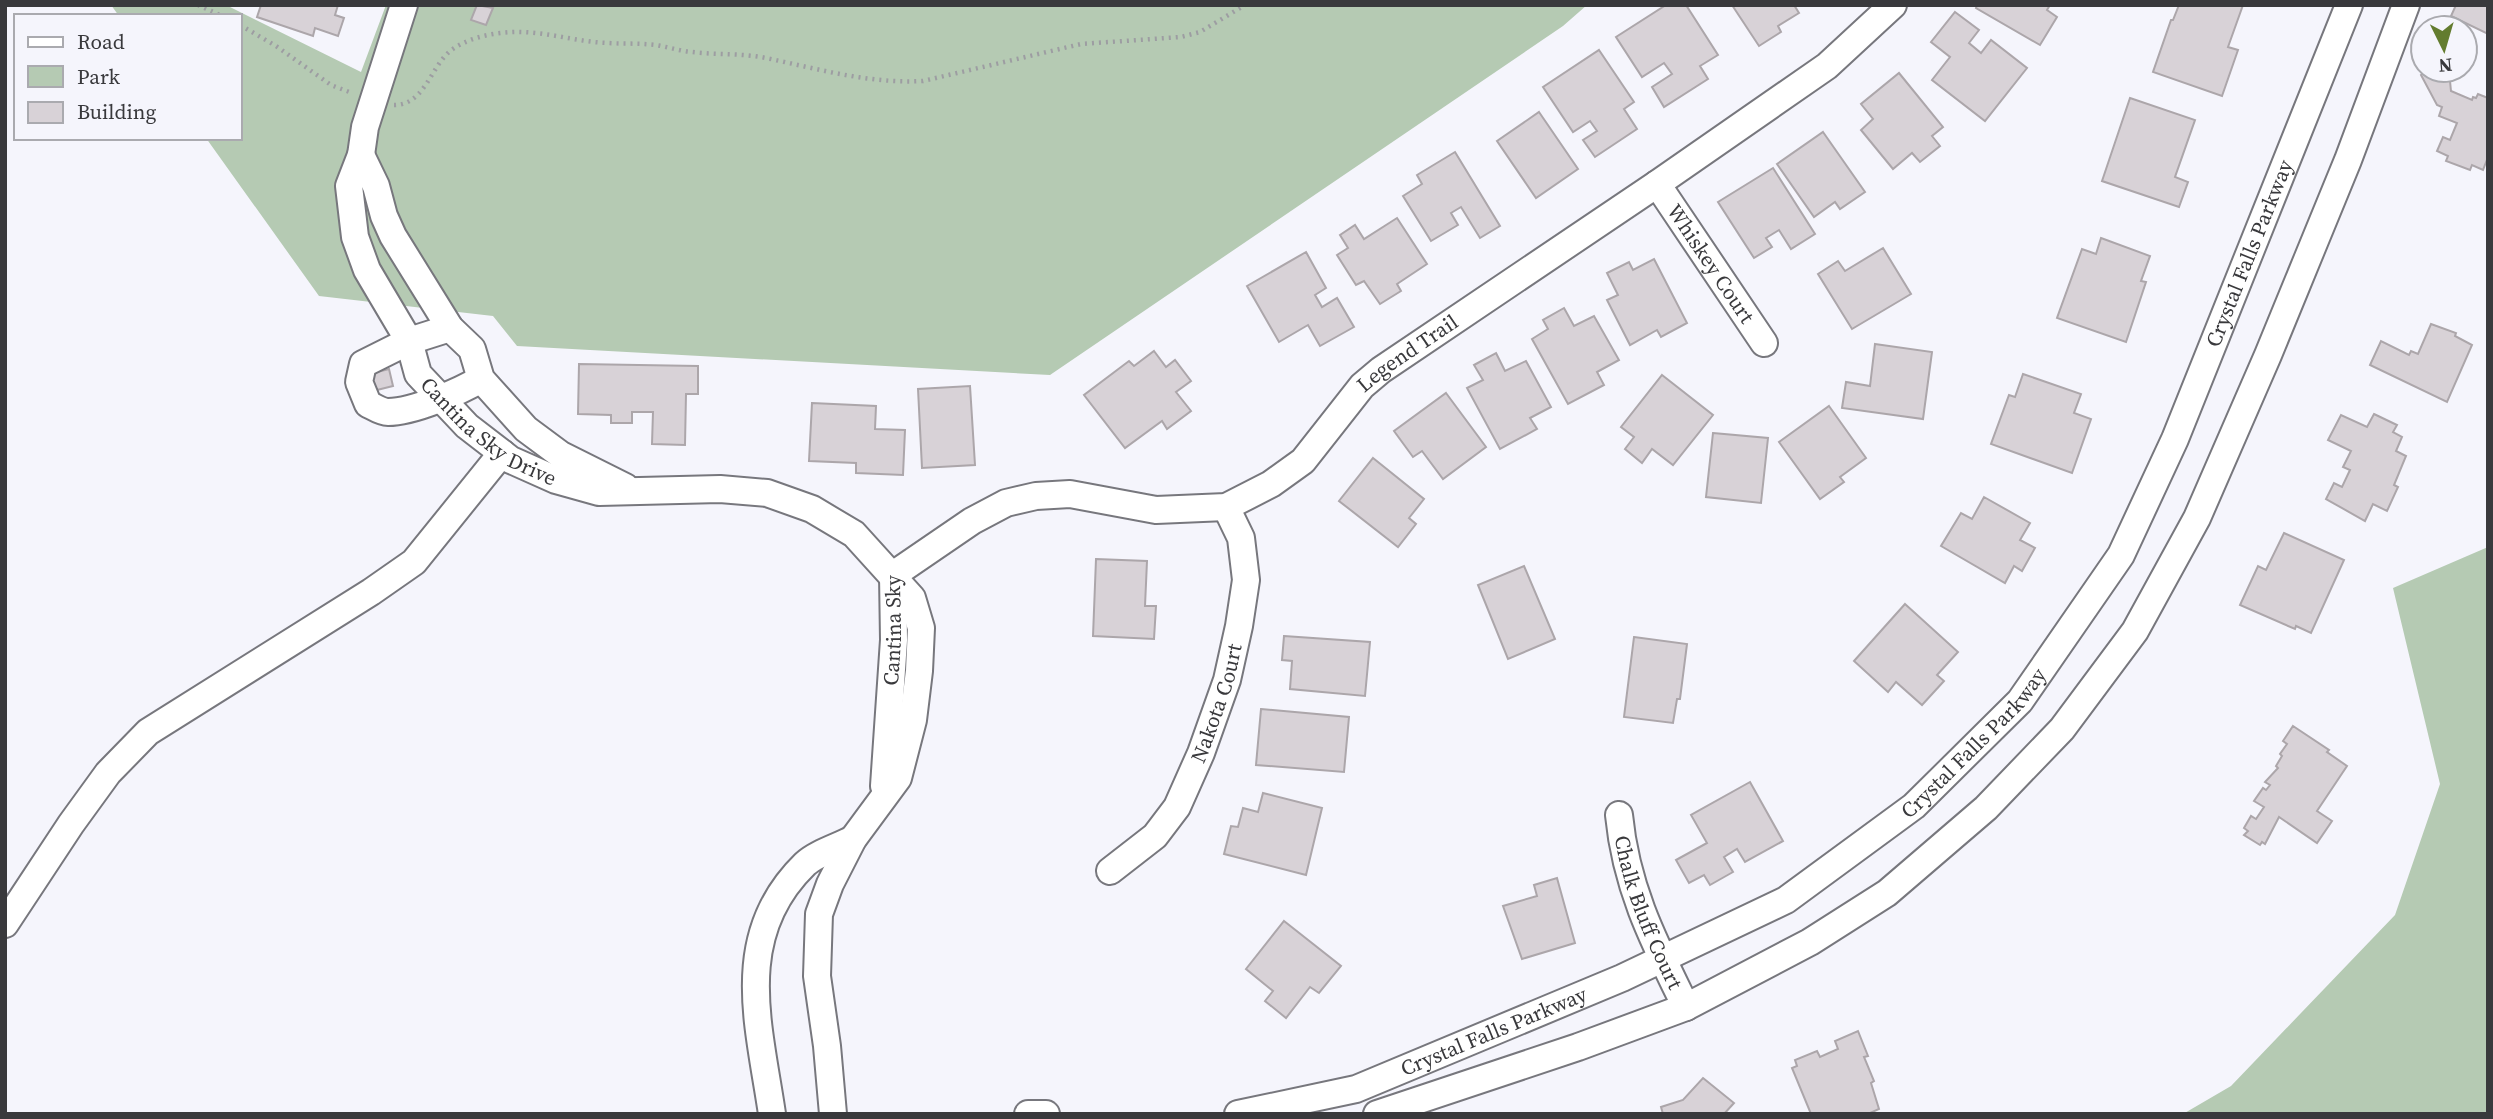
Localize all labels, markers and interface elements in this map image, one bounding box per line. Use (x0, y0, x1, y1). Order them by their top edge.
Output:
legend (14, 14, 242, 140)
north arrow (2409, 14, 2479, 84)
text: Road (77, 27, 125, 56)
text: N (2437, 52, 2454, 80)
text: Park (77, 62, 121, 91)
text: Building (77, 97, 156, 126)
street label: Crystal Falls Parkway (2198, 155, 2300, 351)
street label: Whiskey Court (1660, 198, 1762, 329)
street label: Legend Trail (1350, 307, 1464, 399)
street label: Cantina Sky Drive (414, 370, 561, 492)
street label: Cantina Sky (876, 575, 908, 687)
street label: Nakota Court (1183, 641, 1249, 767)
street label: Crystal Falls Parkway (1895, 662, 2053, 825)
street label: Chalk Bluff Court (1608, 833, 1690, 994)
street label: Crystal Falls Parkway (1396, 979, 1591, 1083)

